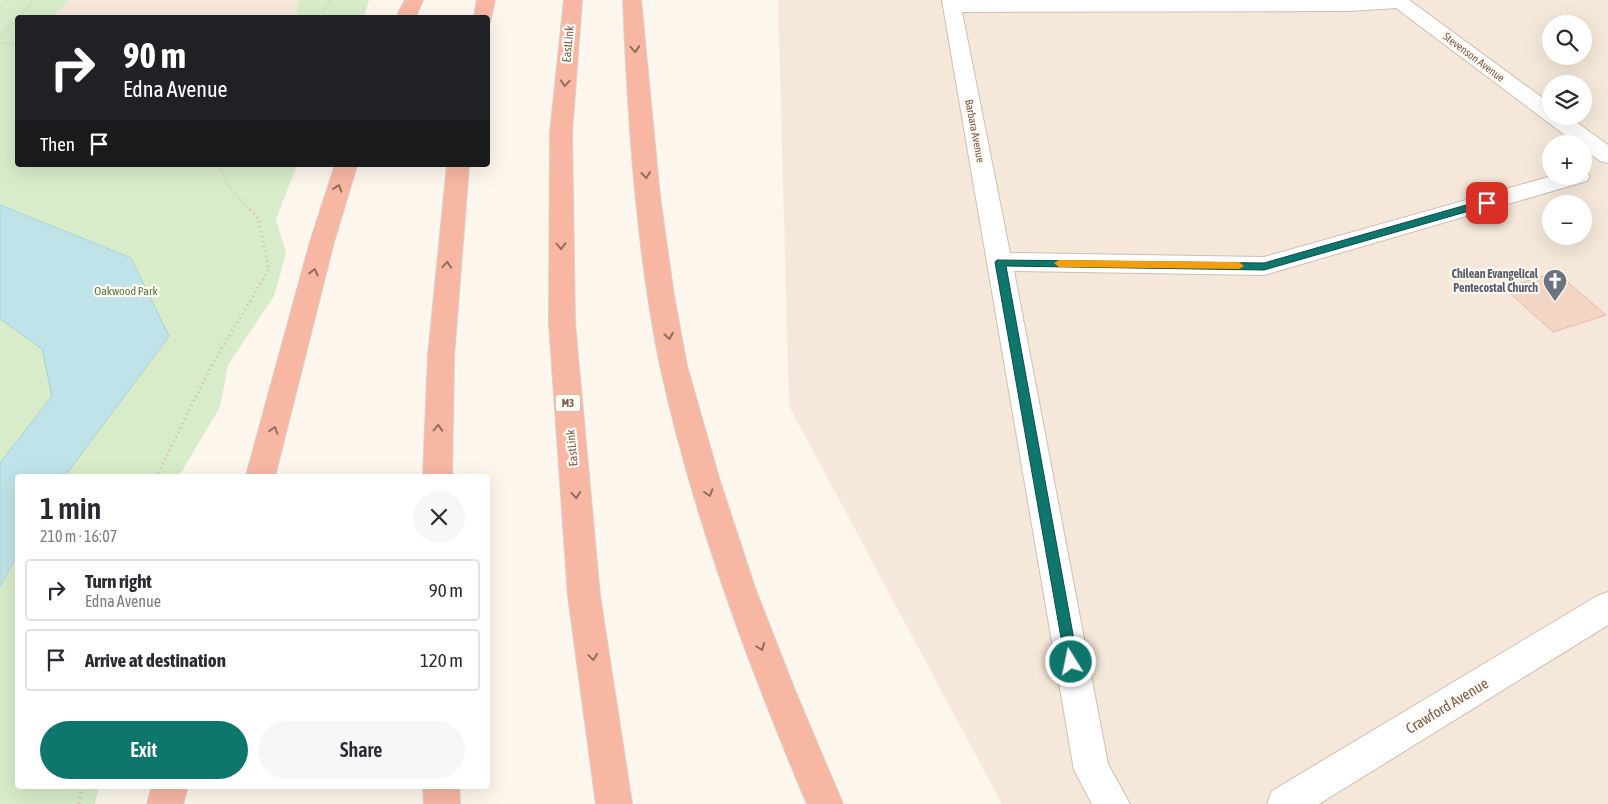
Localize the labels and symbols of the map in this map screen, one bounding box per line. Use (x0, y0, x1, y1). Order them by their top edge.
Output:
street label: EastLink (559, 24, 577, 63)
street label: Stevenson Avenue (1441, 30, 1507, 84)
one-way arrow (630, 45, 641, 53)
one-way arrow (560, 80, 571, 88)
street label: Barbara Avenue (963, 98, 987, 164)
one-way arrow (640, 171, 651, 179)
pin (1466, 182, 1508, 224)
one-way arrow (332, 184, 342, 192)
one-way arrow (556, 242, 566, 250)
one-way arrow (442, 261, 453, 269)
place label: Chilean Evangelical Pentecostal Church (1452, 267, 1539, 295)
church icon: Chilean Evangelical Pentecostal Church (1542, 268, 1568, 302)
one-way arrow (309, 269, 319, 277)
park label: Oakwood Park (94, 284, 158, 298)
one-way arrow (664, 331, 674, 340)
road number: M3 (556, 394, 580, 412)
one-way arrow (433, 423, 444, 431)
one-way arrow (269, 426, 279, 434)
street label: EastLink (563, 428, 581, 467)
one-way arrow (703, 489, 713, 497)
one-way arrow (570, 491, 581, 499)
position arrow (1044, 635, 1096, 687)
one-way arrow (755, 642, 765, 651)
one-way arrow (587, 652, 597, 661)
street label: Crawford Avenue (1402, 674, 1491, 737)

